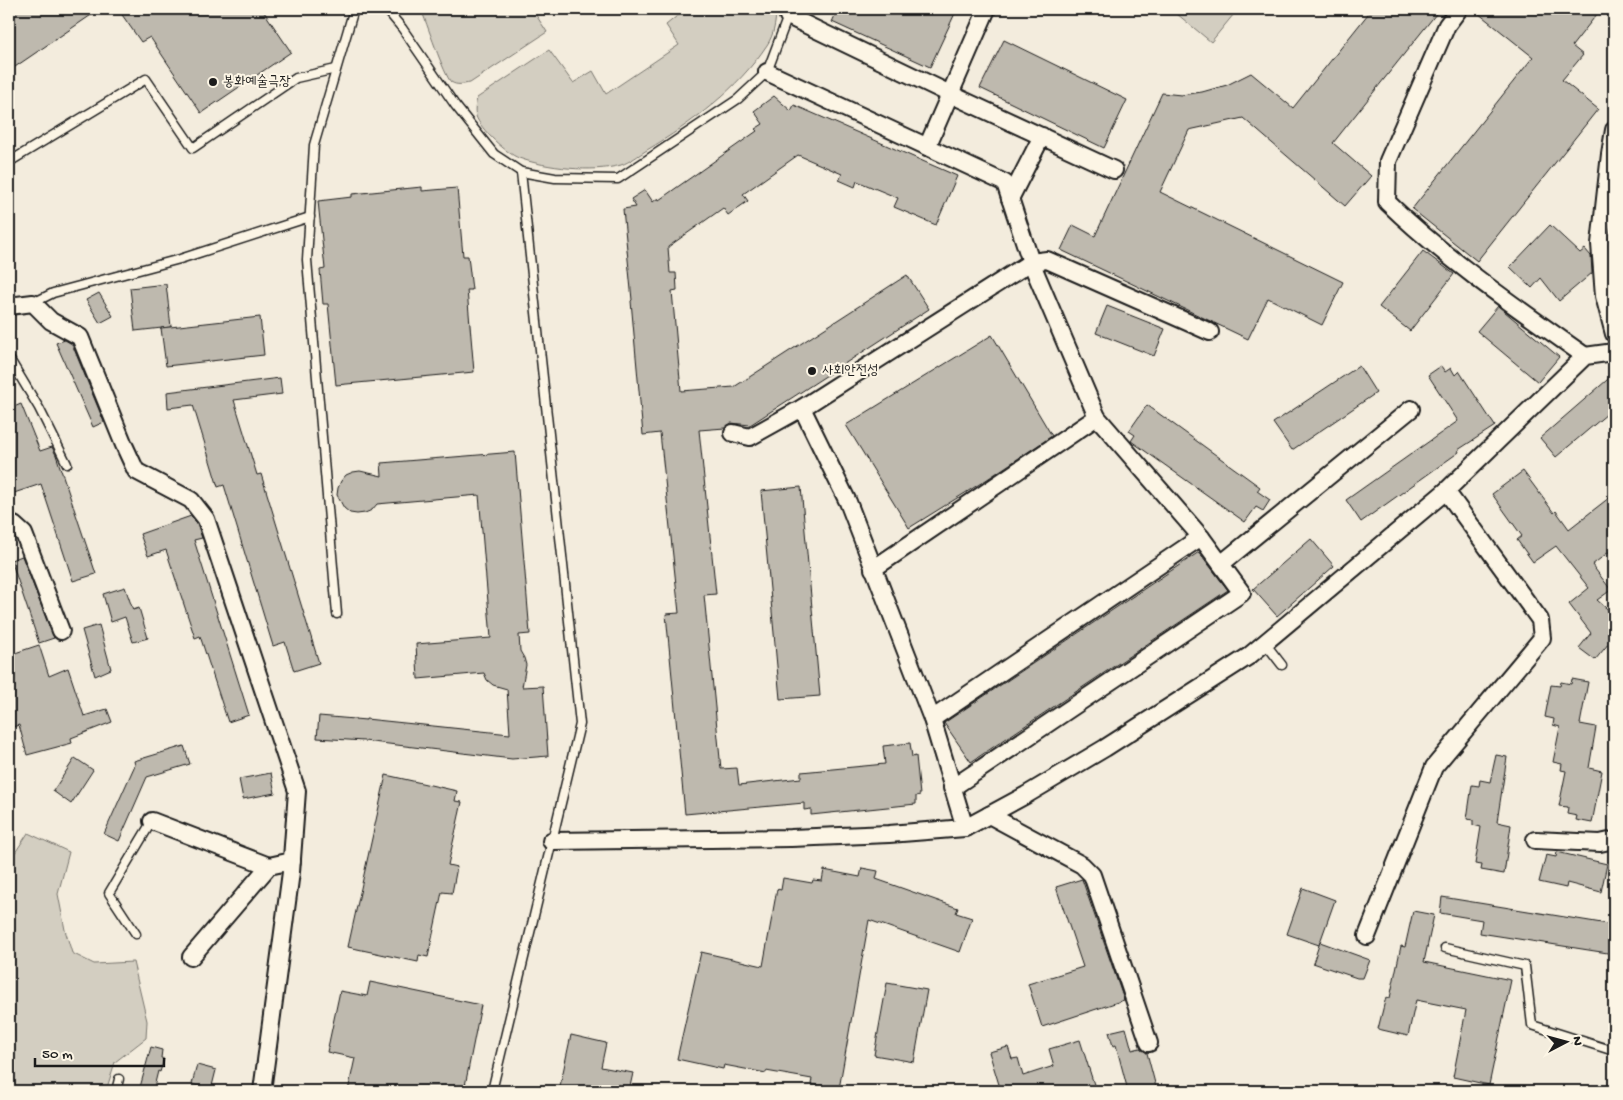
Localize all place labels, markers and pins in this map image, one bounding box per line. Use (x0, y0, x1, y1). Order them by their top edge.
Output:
place label: 봉화예술극장 (223, 74, 291, 91)
marker: 봉화예술극장 (207, 76, 219, 88)
place label: 사회안전성 (822, 363, 878, 380)
marker: 사회안전성 (806, 365, 818, 377)

